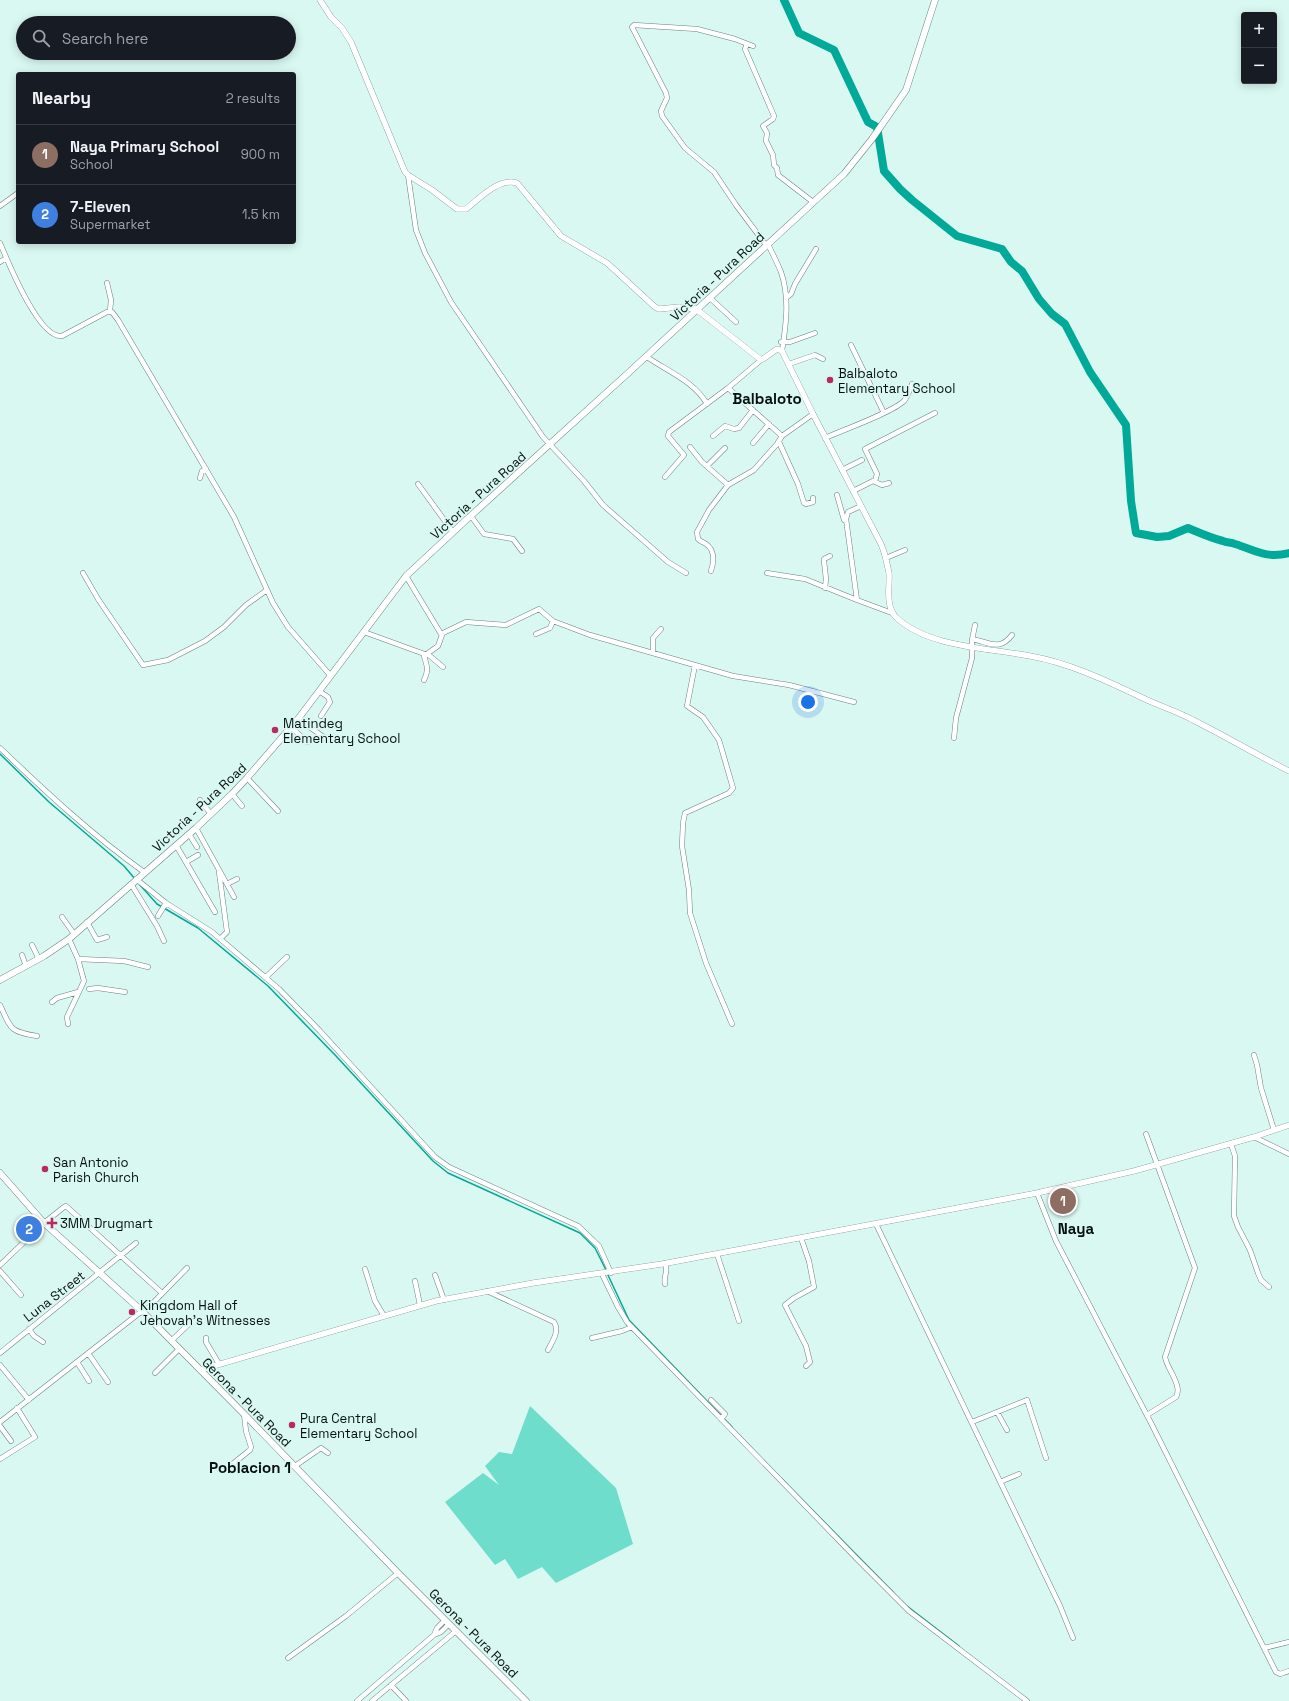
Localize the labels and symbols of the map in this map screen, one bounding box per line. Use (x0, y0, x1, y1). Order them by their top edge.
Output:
street label: Victoria - Pura Road (667, 228, 768, 325)
place label: Balbaloto Elementary School (838, 365, 955, 397)
marker: Balbaloto Elementary School (825, 375, 835, 385)
district label: Balbaloto (732, 389, 802, 408)
street label: Victoria - Pura Road (427, 448, 530, 543)
your location (798, 692, 818, 712)
place label: Matindeg Elementary School (283, 715, 400, 747)
marker: Matindeg Elementary School (270, 725, 280, 735)
street label: Victoria - Pura Road (149, 759, 250, 856)
place label: San Antonio Parish Church (53, 1154, 139, 1186)
marker: San Antonio Parish Church (40, 1164, 50, 1174)
pin: 1 (1050, 1186, 1076, 1216)
pin: 2 (16, 1214, 42, 1244)
place label: 3MM Drugmart (60, 1215, 153, 1232)
marker: 3MM Drugmart (47, 1218, 57, 1228)
district label: Naya (1058, 1219, 1095, 1238)
street label: Luna Street (20, 1267, 89, 1326)
place label: Kingdom Hall of Jehovah's Witnesses (140, 1297, 271, 1329)
marker: Kingdom Hall of Jehovah's Witnesses (127, 1307, 137, 1317)
street label: Gerona - Pura Road (198, 1354, 295, 1451)
place label: Pura Central Elementary School (300, 1410, 417, 1442)
marker: Pura Central Elementary School (287, 1420, 297, 1430)
district label: Poblacion 1 (209, 1458, 291, 1477)
street label: Gerona - Pura Road (425, 1585, 522, 1682)

